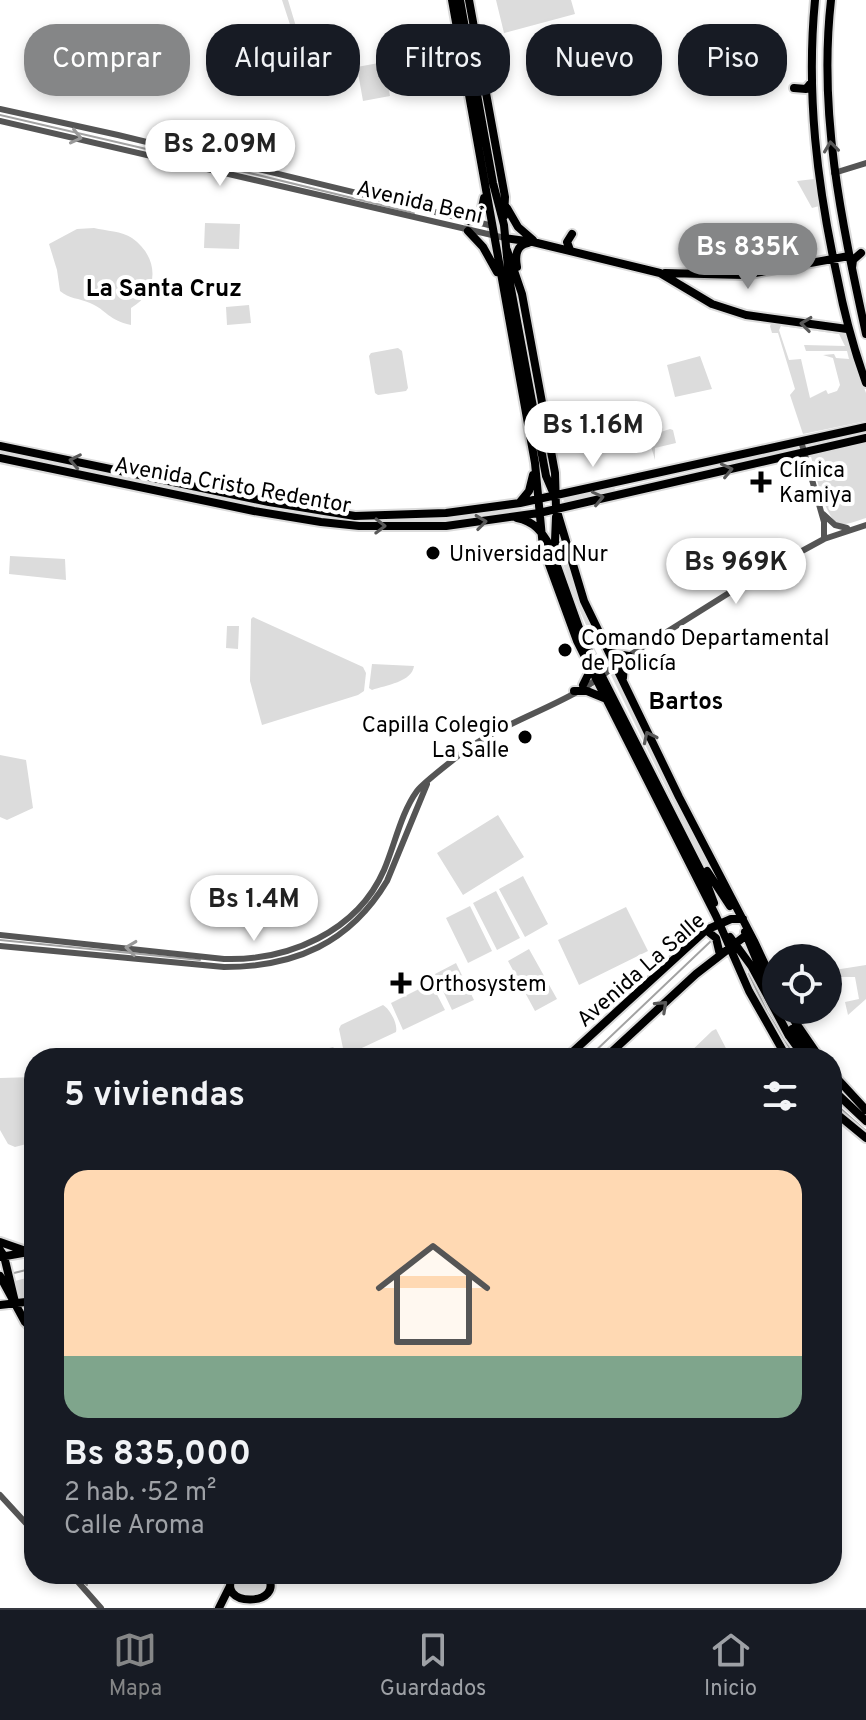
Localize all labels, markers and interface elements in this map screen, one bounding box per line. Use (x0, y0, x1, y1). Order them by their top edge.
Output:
chip: Comprar (24, 24, 190, 96)
chip: Alquilar (206, 24, 360, 96)
chip: Filtros (376, 24, 510, 96)
chip: Nuevo (526, 24, 662, 96)
chip: Piso (678, 24, 787, 96)
pin: Bs 2.09M (137, 120, 303, 188)
one-way arrow (69, 128, 83, 145)
text: Bs 2.09M (163, 129, 277, 162)
one-way arrow (822, 140, 839, 153)
street label: Avenida Beni (354, 176, 485, 231)
pin: Bs 835K (674, 223, 822, 291)
text: Bs 835K (696, 232, 800, 265)
district label: La Santa Cruz (86, 275, 242, 305)
one-way arrow (799, 316, 813, 333)
pin: Bs 1.16M (510, 401, 676, 469)
text: Bs 1.16M (542, 410, 644, 443)
street label: Avenida Cristo Redentor (112, 452, 353, 521)
one-way arrow (68, 453, 81, 470)
place label: Clínica Kamiya (779, 458, 852, 510)
one-way arrow (719, 462, 733, 479)
marker: Clínica Kamiya (750, 471, 772, 493)
one-way arrow (591, 490, 605, 507)
one-way arrow (474, 514, 488, 531)
one-way arrow (374, 517, 387, 535)
pin: Bs 969K (662, 538, 810, 606)
place label: Universidad Nur (449, 542, 609, 569)
marker: Universidad Nur (424, 544, 442, 562)
text: Bs 969K (684, 547, 788, 580)
place label: Comando Departamental de Policía (581, 626, 829, 678)
marker: Comando Departamental de Policía (556, 641, 574, 659)
district label: Bartos (649, 688, 723, 718)
place label: Capilla Colegio La Salle (362, 713, 509, 765)
marker: Capilla Colegio La Salle (516, 728, 534, 746)
one-way arrow (643, 730, 659, 745)
pin: Bs 1.4M (180, 875, 328, 943)
text: Bs 1.4M (208, 884, 300, 917)
street label: Avenida La Salle (572, 908, 711, 1034)
one-way arrow (124, 940, 137, 957)
map controls (762, 944, 842, 1024)
button: locate (762, 944, 842, 1024)
marker: Orthosystem (390, 972, 412, 994)
place label: Orthosystem (419, 972, 547, 999)
one-way arrow (652, 1001, 667, 1015)
icon: filters (758, 1074, 802, 1118)
text: 5 viviendas (64, 1075, 245, 1118)
icon: home (361, 1222, 505, 1366)
text: Bs 835,000 (64, 1434, 251, 1477)
text: 2 hab. · 52 m² (64, 1477, 216, 1510)
text: Calle Aroma (64, 1510, 205, 1543)
tab: Mapa (109, 1628, 162, 1703)
tab: Guardados (380, 1628, 486, 1703)
tab: Inicio (704, 1628, 757, 1703)

